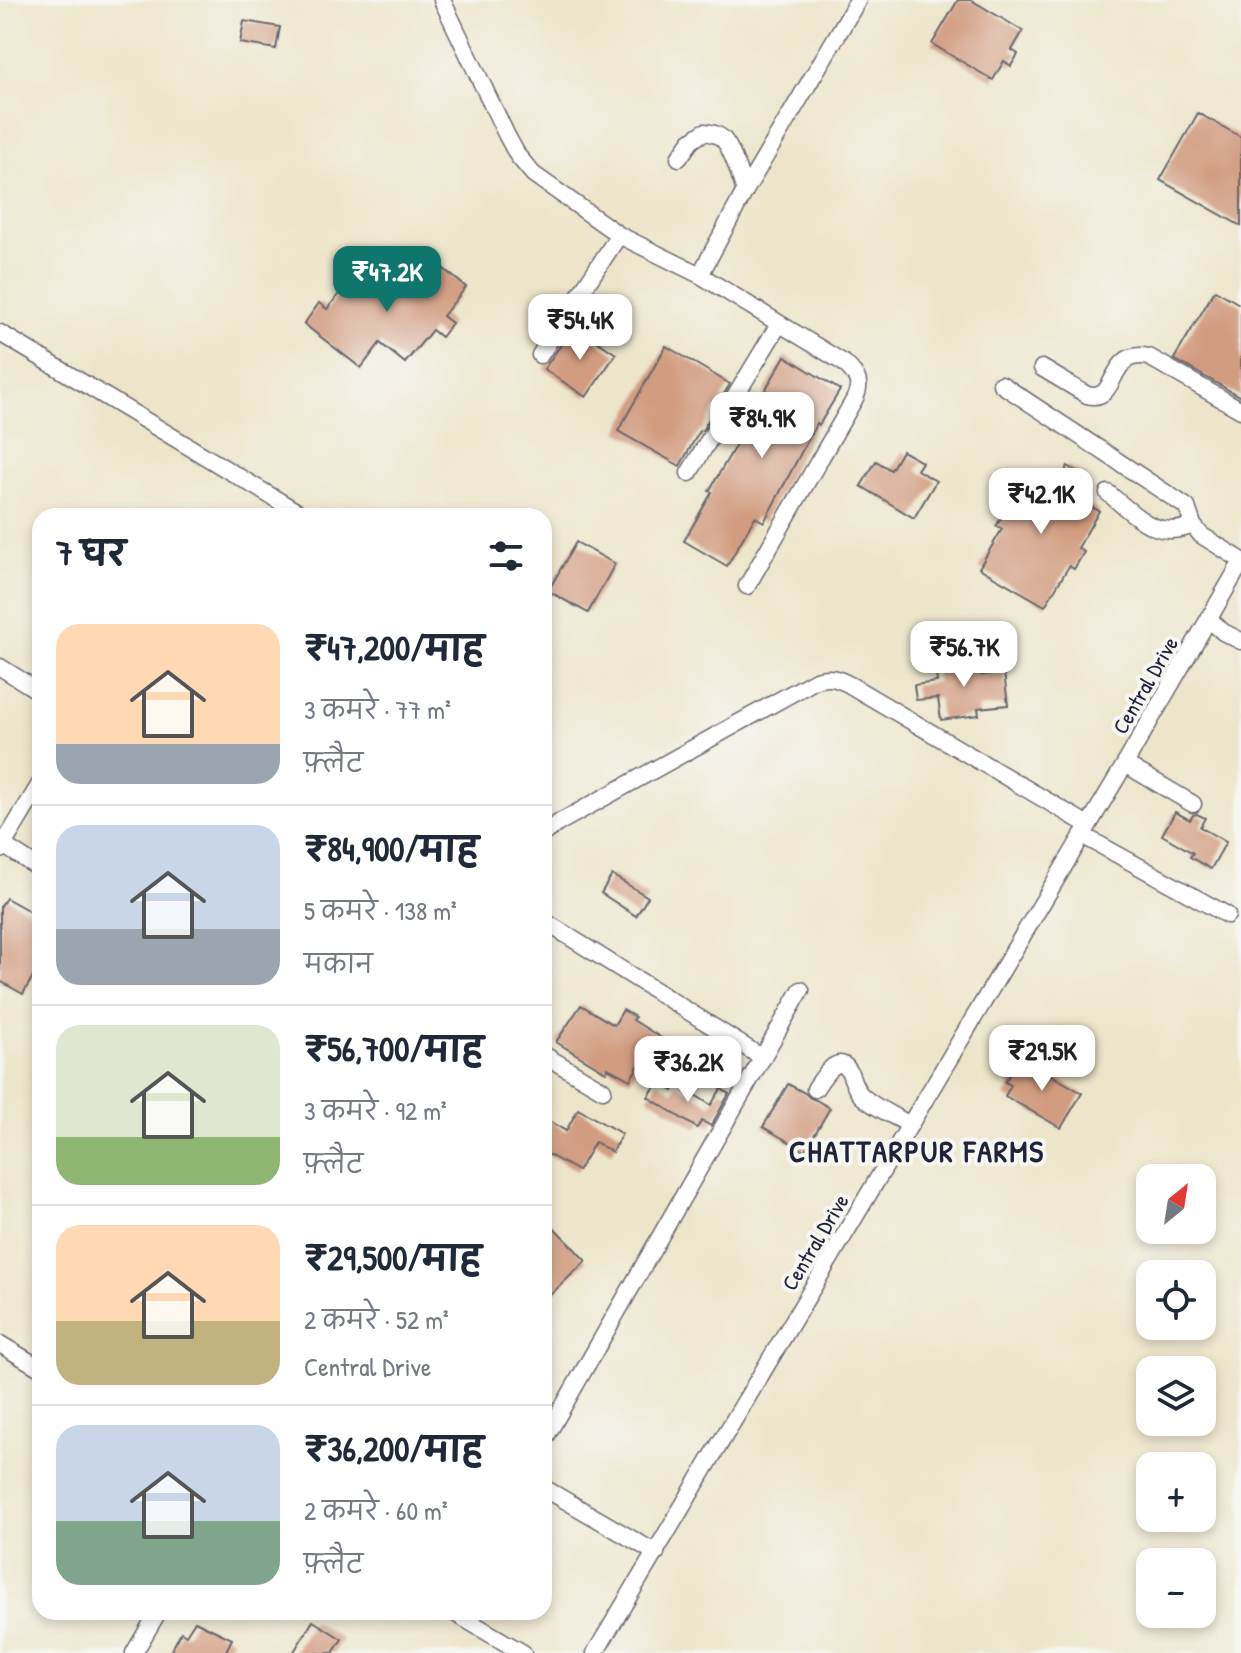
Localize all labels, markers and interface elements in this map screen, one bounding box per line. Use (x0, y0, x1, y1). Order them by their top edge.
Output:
pin: ₹47.2K (322, 246, 452, 314)
text: ₹47.2K (351, 254, 423, 289)
pin: ₹54.4K (515, 294, 645, 362)
text: ₹54.4K (546, 302, 614, 337)
pin: ₹84.9K (697, 392, 827, 460)
text: ₹84.9K (728, 400, 796, 435)
pin: ₹42.1K (976, 468, 1106, 536)
text: ₹42.1K (1007, 476, 1075, 511)
text: 7 घर (56, 530, 126, 576)
icon: filters (484, 534, 528, 578)
pin: ₹56.7K (899, 621, 1029, 689)
text: ₹47,200/माह (304, 625, 484, 671)
text: ₹56.7K (928, 629, 1000, 664)
street label: Central Drive (1105, 631, 1185, 739)
icon: home (120, 656, 216, 752)
text: 3 कमरे · 77 m² (304, 692, 451, 727)
text: फ़्लैट (304, 745, 363, 780)
text: ₹84,900/माह (304, 826, 479, 872)
icon: home (120, 857, 216, 953)
text: 5 कमरे · 138 m² (304, 893, 457, 928)
text: मकान (304, 946, 373, 981)
pin: ₹29.5K (977, 1025, 1107, 1093)
text: ₹56,700/माह (304, 1026, 484, 1072)
text: ₹29.5K (1007, 1033, 1077, 1068)
pin: ₹36.2K (623, 1036, 753, 1104)
text: ₹36.2K (652, 1044, 724, 1079)
icon: home (120, 1057, 216, 1153)
text: 3 कमरे · 92 m² (304, 1093, 447, 1128)
district label: CHATTARPUR FARMS (789, 1131, 1045, 1171)
text: फ़्लैट (304, 1146, 363, 1181)
north arrow (1136, 1164, 1216, 1244)
map controls (1136, 1164, 1216, 1628)
street label: Central Drive (774, 1188, 856, 1296)
text: ₹29,500/माह (304, 1235, 482, 1281)
icon: home (120, 1257, 216, 1353)
button: locate (1136, 1260, 1216, 1340)
text: 2 कमरे · 52 m² (304, 1302, 449, 1337)
text: Central Drive (304, 1349, 431, 1384)
button: layers (1136, 1356, 1216, 1436)
text: ₹36,200/माह (304, 1426, 484, 1472)
button: + (1136, 1452, 1216, 1532)
icon: home (120, 1457, 216, 1553)
text: 2 कमरे · 60 m² (304, 1493, 448, 1528)
text: फ़्लैट (304, 1546, 363, 1581)
button: − (1136, 1548, 1216, 1628)

